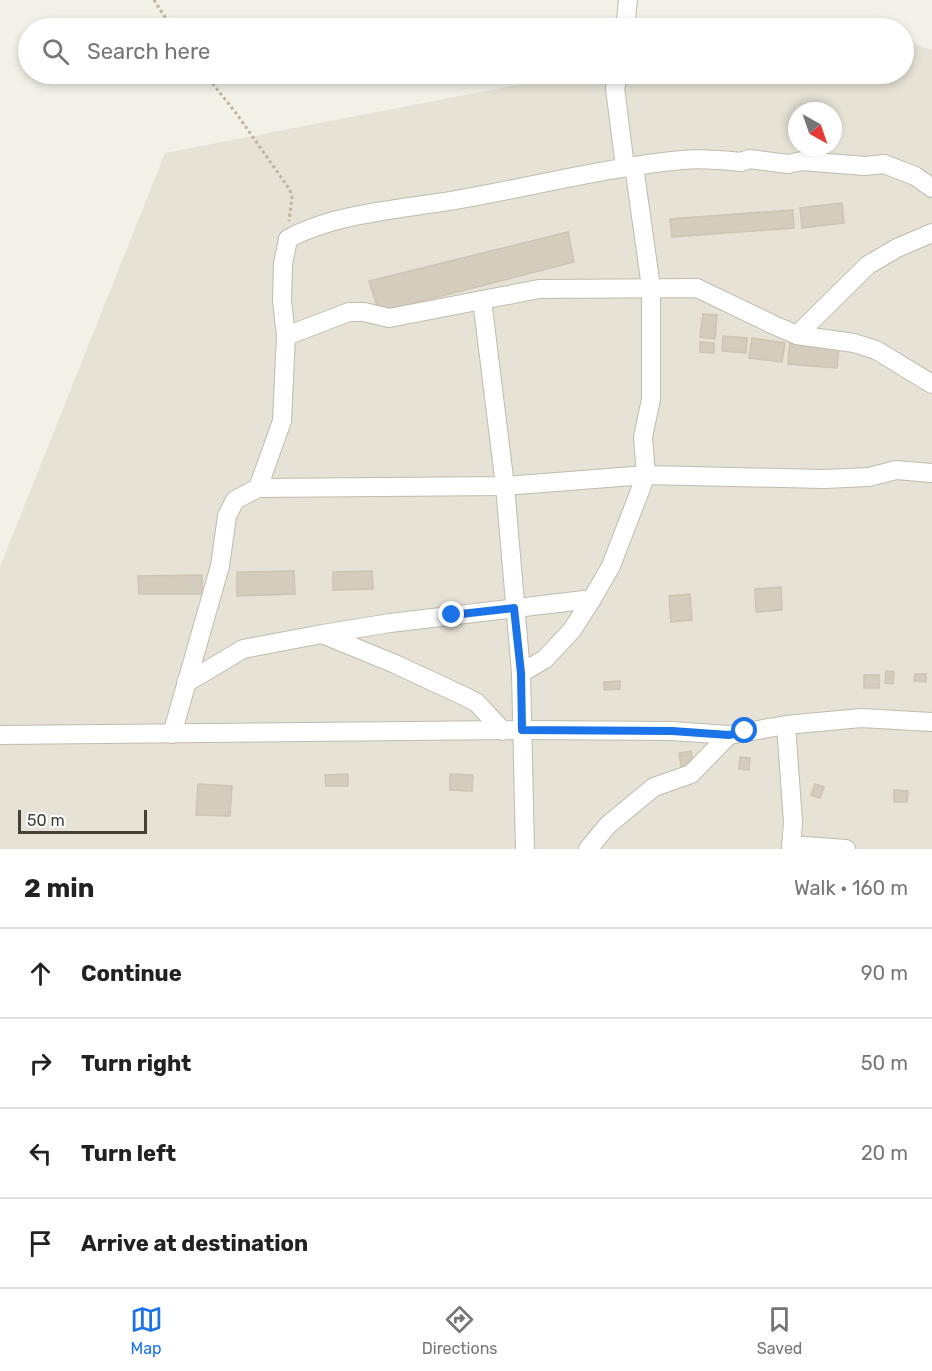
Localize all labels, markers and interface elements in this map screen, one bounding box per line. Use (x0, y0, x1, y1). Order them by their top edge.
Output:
search box (18, 18, 914, 84)
icon: search (39, 35, 72, 68)
text: Search here (87, 38, 210, 65)
north arrow (788, 102, 842, 156)
route end (438, 601, 464, 627)
route start (731, 717, 757, 743)
scale bar (18, 807, 147, 834)
text: 50 m (27, 811, 65, 830)
text: 2 min (24, 873, 94, 904)
text: Walk · 160 m (794, 876, 908, 900)
icon: ahead (24, 957, 57, 990)
text: Continue (81, 960, 182, 987)
text: 90 m (861, 961, 908, 985)
icon: right (24, 1047, 57, 1080)
text: Turn right (81, 1050, 191, 1077)
text: 50 m (861, 1051, 908, 1075)
icon: left (24, 1137, 57, 1170)
text: Turn left (81, 1140, 176, 1167)
text: 20 m (861, 1141, 908, 1165)
icon: arrive (24, 1227, 57, 1260)
text: Arrive at destination (81, 1230, 308, 1257)
tab: Map (130, 1303, 163, 1358)
tab: Directions (422, 1303, 498, 1358)
tab: Saved (757, 1303, 802, 1358)

